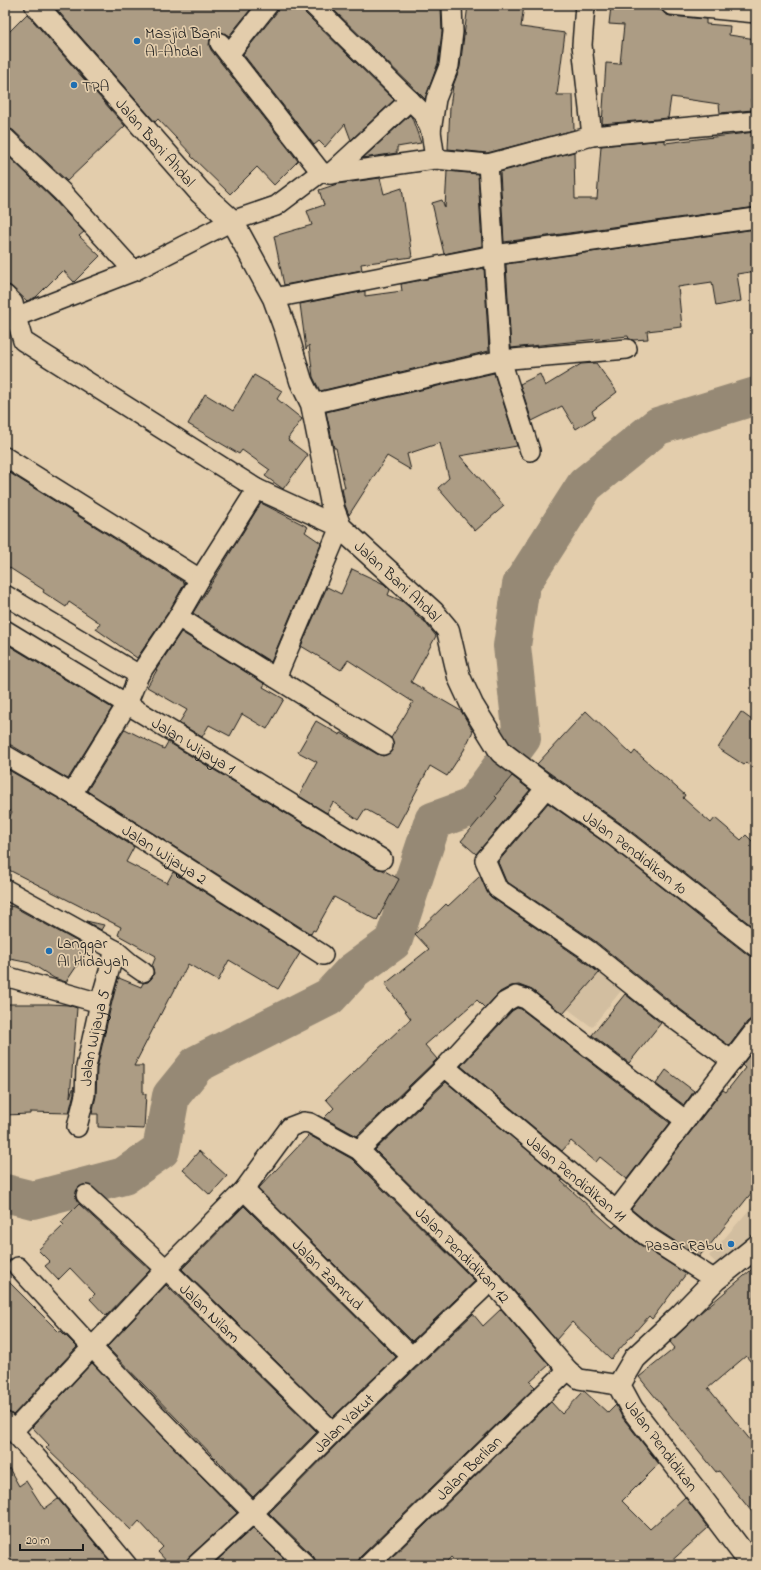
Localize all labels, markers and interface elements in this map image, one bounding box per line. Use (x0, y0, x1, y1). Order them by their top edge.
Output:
place label: Masjid Bani Al-Ahdal (145, 22, 221, 64)
marker: Masjid Bani Al-Ahdal (132, 36, 142, 46)
place label: TPA (82, 75, 109, 99)
marker: TPA (69, 80, 79, 90)
street label: Jalan Bani Ahdal (109, 93, 201, 193)
street label: Jalan Bani Ahdal (348, 535, 447, 628)
street label: Jalan Wijaya 1 (146, 712, 239, 781)
street label: Jalan Pendidikan 10 (577, 806, 692, 901)
street label: Jalan Wijaya 2 (117, 819, 211, 892)
place label: Langgar Al Hidayah (57, 932, 129, 974)
marker: Langgar Al Hidayah (44, 946, 54, 956)
street label: Jalan Wijaya 5 (75, 987, 117, 1087)
street label: Jalan Pendidikan 11 (520, 1130, 631, 1228)
street label: Jalan Pendidikan 12 (409, 1202, 515, 1309)
street label: Jalan Zamrud (286, 1234, 368, 1317)
place label: Pasar Rabu (645, 1234, 723, 1258)
marker: Pasar Rabu (726, 1239, 736, 1249)
street label: Jalan Nilam (173, 1278, 245, 1349)
street label: Jalan Yakut (309, 1388, 381, 1459)
street label: Jalan Pendidikan (618, 1395, 703, 1498)
street label: Jalan Berlian (431, 1430, 508, 1507)
scale bar (20, 1526, 83, 1552)
text: 20 m (26, 1532, 49, 1550)

